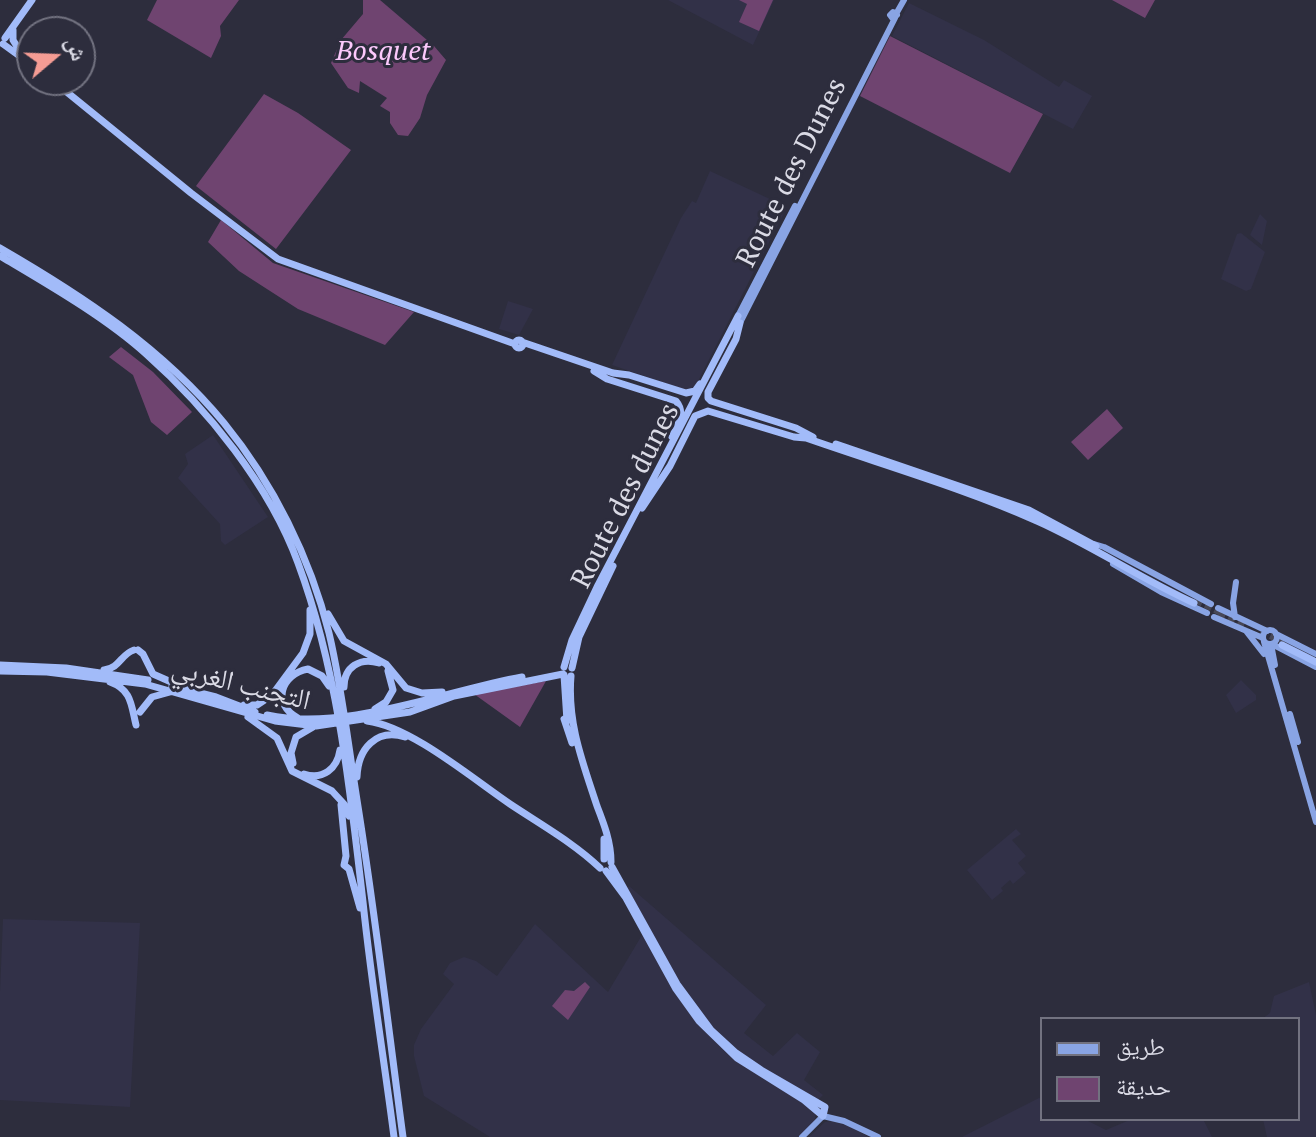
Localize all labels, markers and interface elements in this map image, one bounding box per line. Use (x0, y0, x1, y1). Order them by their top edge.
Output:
north arrow (16, 16, 96, 96)
text: ش (60, 33, 95, 64)
park label: Bosquet (336, 35, 430, 69)
street label: Route des Dunes (730, 73, 854, 273)
street label: Route des dunes (565, 398, 687, 594)
street label: التجنب الغربي (168, 652, 314, 718)
legend (1040, 1017, 1300, 1121)
text: طريق (1116, 1030, 1165, 1062)
text: حديقة (1116, 1070, 1171, 1102)

